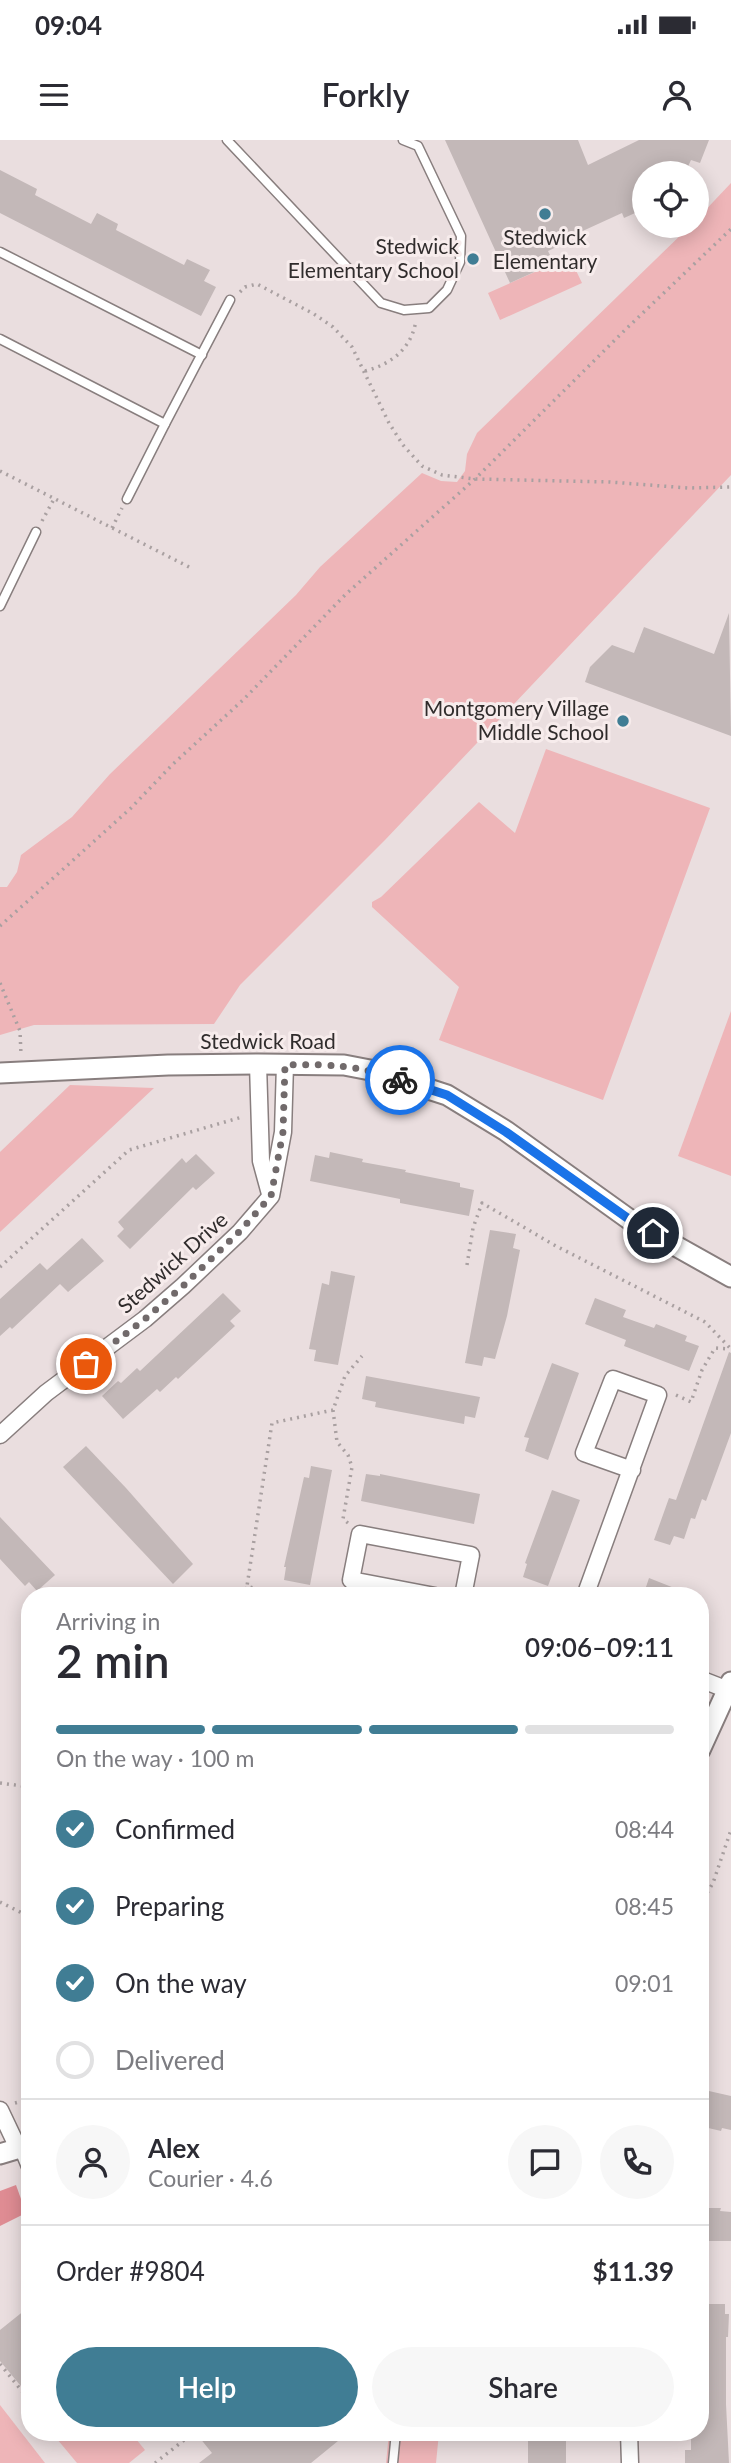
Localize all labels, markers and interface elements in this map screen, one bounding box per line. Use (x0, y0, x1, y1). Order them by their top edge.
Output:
text: 09:04 (35, 9, 102, 41)
text: Forkly (322, 75, 409, 114)
icon: menu (35, 76, 73, 114)
icon: person (658, 76, 696, 114)
map controls (632, 161, 709, 238)
button: locate (632, 161, 709, 238)
marker: Stedwick Elementary (537, 206, 553, 222)
place label: Stedwick Elementary (493, 224, 597, 273)
place label: Stedwick Elementary School (288, 233, 459, 282)
marker: Stedwick Elementary School (465, 251, 481, 267)
place label: Montgomery Village Middle School (424, 695, 609, 744)
marker: Montgomery Village Middle School (615, 713, 631, 729)
street label: Stedwick Road (200, 1028, 336, 1053)
courier (365, 1045, 435, 1115)
icon: bike (381, 1061, 419, 1099)
pin (623, 1203, 683, 1263)
street label: Stedwick Drive (112, 1206, 232, 1318)
icon: home (634, 1214, 672, 1252)
pin (56, 1334, 116, 1394)
icon: bag (67, 1345, 105, 1383)
text: Arriving in (56, 1607, 160, 1635)
text: 09:06–09:11 (525, 1631, 674, 1663)
text: 2 min (56, 1633, 170, 1688)
text: On the way · 100 m (56, 1744, 255, 1772)
icon: check (56, 1810, 94, 1848)
text: Confirmed (115, 1813, 235, 1845)
text: 08:44 (615, 1815, 674, 1843)
icon: check (56, 1887, 94, 1925)
text: Preparing (115, 1890, 224, 1922)
text: 08:45 (615, 1892, 674, 1920)
icon: check (56, 1964, 94, 2002)
text: On the way (115, 1967, 247, 1999)
text: 09:01 (615, 1969, 674, 1997)
text: Delivered (115, 2044, 225, 2076)
button: person (56, 2125, 130, 2199)
button: chat (508, 2125, 582, 2199)
button: phone (600, 2125, 674, 2199)
text: Alex (148, 2132, 200, 2164)
text: Courier · 4.6 (148, 2164, 273, 2192)
text: Order #9804 (56, 2255, 205, 2287)
text: $11.39 (592, 2255, 674, 2287)
button: Help (56, 2347, 358, 2427)
button: Share (372, 2347, 674, 2427)

